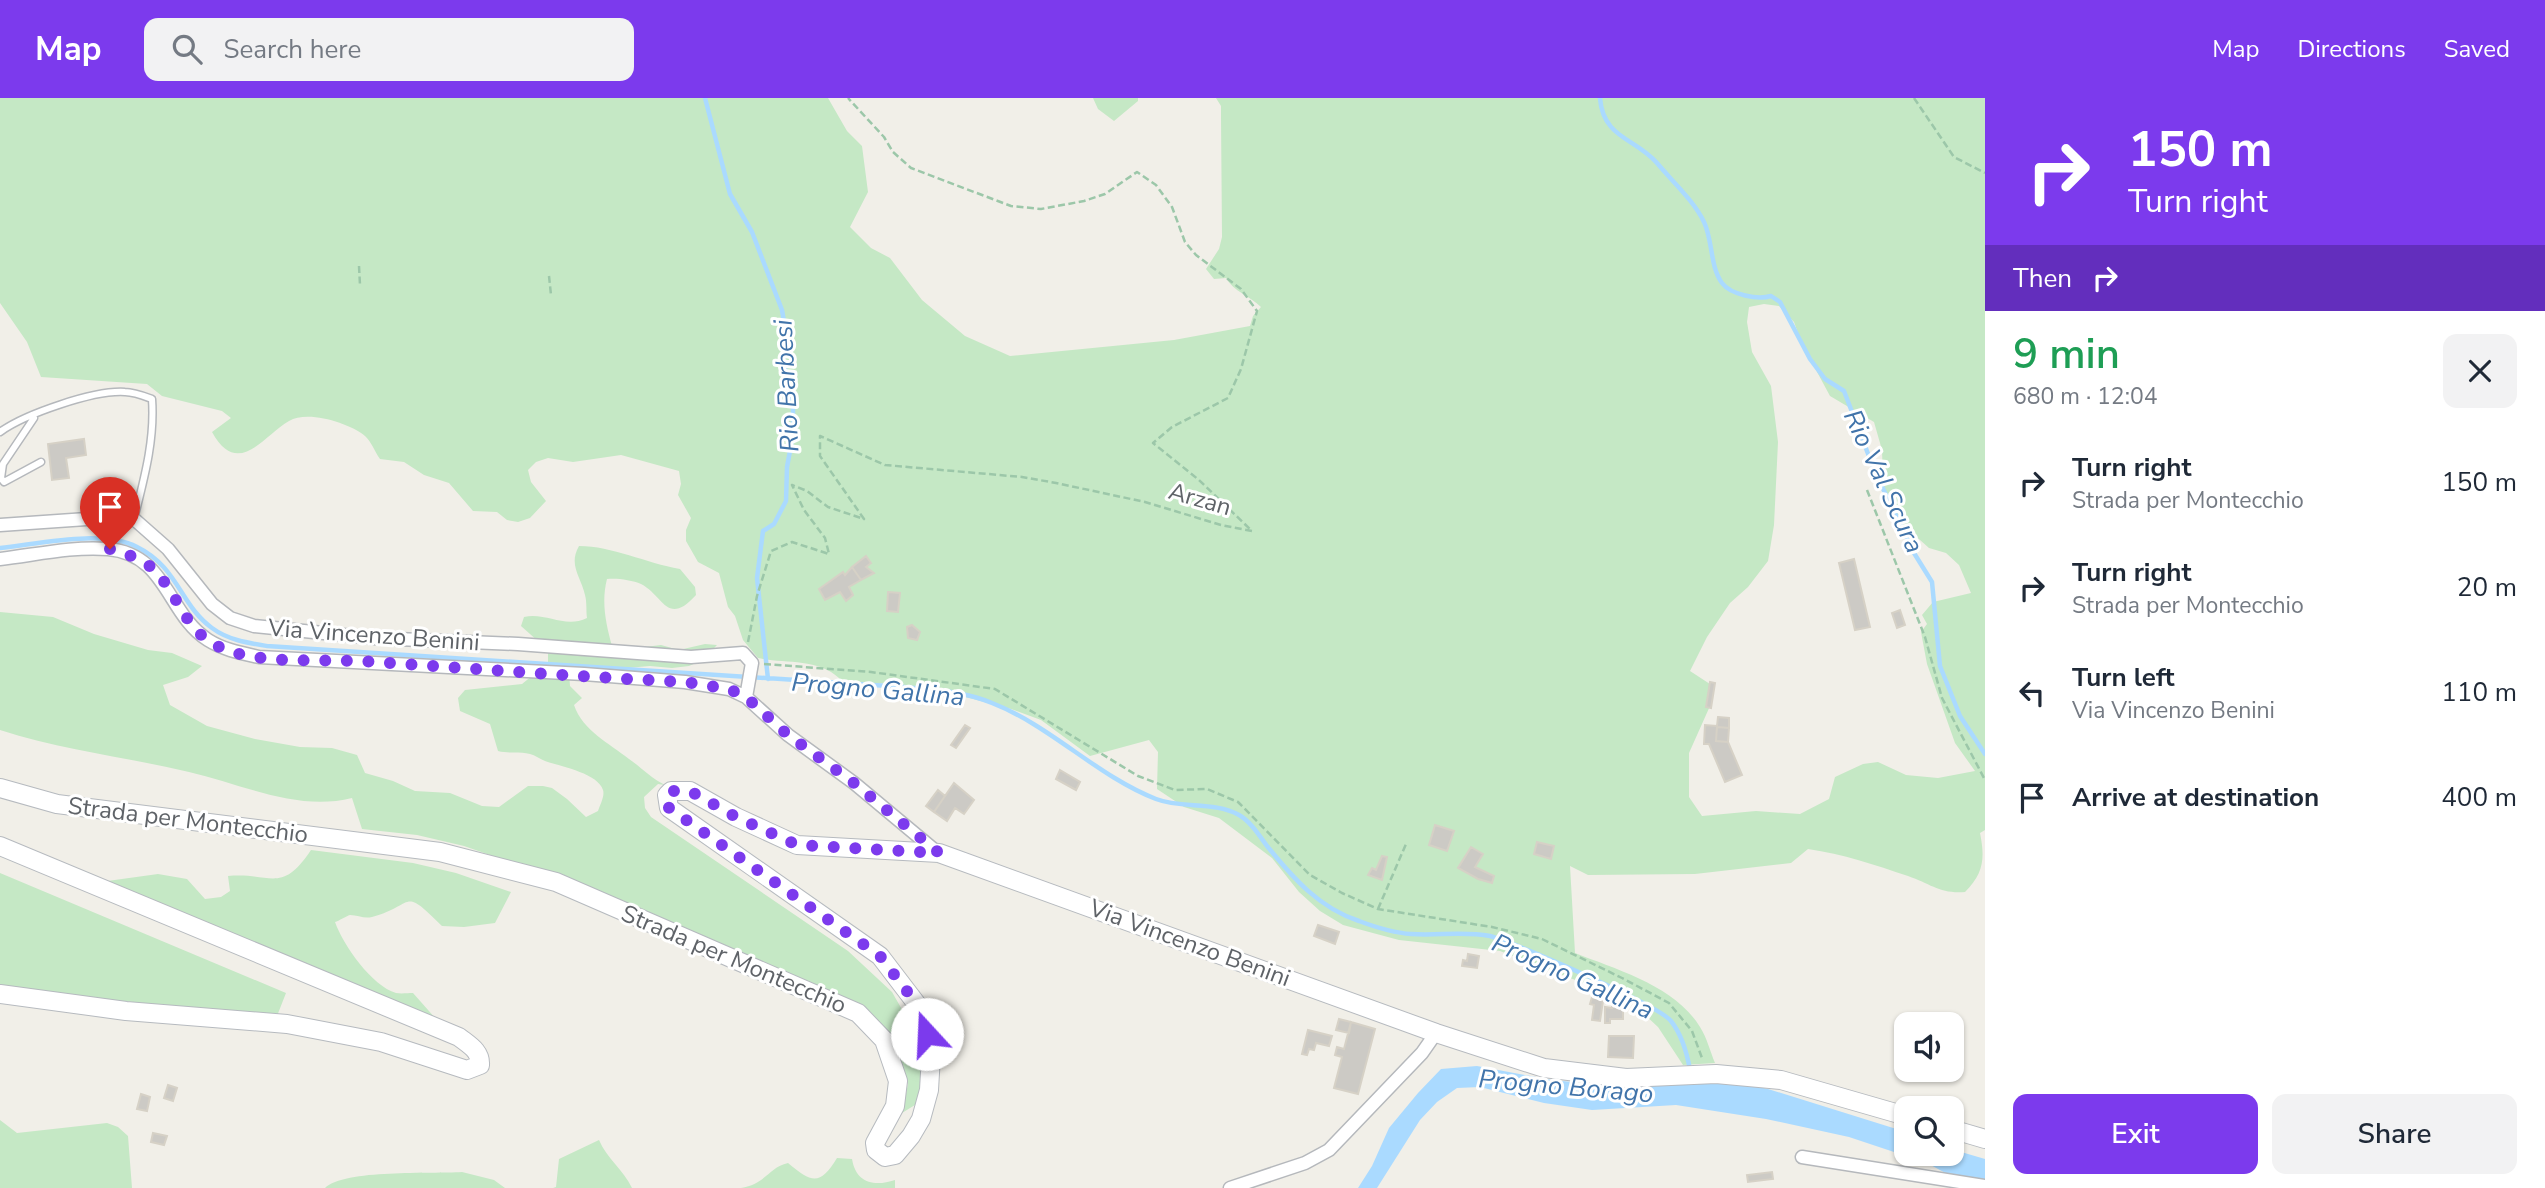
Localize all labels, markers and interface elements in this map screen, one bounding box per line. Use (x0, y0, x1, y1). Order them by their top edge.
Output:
search box (144, 18, 634, 81)
text: Map (35, 27, 102, 72)
icon: search (168, 30, 206, 68)
text: Search here (224, 32, 361, 67)
text: Map (2212, 33, 2259, 65)
text: Directions (2297, 33, 2406, 65)
text: Saved (2444, 33, 2510, 65)
text: 150 m (2128, 116, 2272, 183)
icon: right (2013, 126, 2104, 217)
text: Turn right (2128, 180, 2268, 223)
icon: right (2086, 259, 2124, 297)
text: Then (2013, 261, 2072, 296)
water label: Rio Barbesi (765, 318, 807, 453)
text: 9 min (2013, 326, 2120, 383)
button: close (2443, 334, 2517, 408)
text: 680 m · 12:04 (2013, 381, 2158, 412)
water label: Rio Val Scura (1835, 404, 1932, 559)
text: Turn right (2072, 450, 2191, 485)
icon: right (2013, 464, 2051, 502)
text: 150 m (2441, 465, 2517, 500)
street label: Arzan (1165, 475, 1235, 523)
pin (80, 477, 140, 549)
text: Strada per Montecchio (2072, 485, 2304, 516)
icon: arrive (91, 488, 129, 526)
text: Turn right (2072, 555, 2191, 590)
icon: right (2013, 569, 2051, 607)
text: 20 m (2457, 570, 2517, 605)
text: Strada per Montecchio (2072, 590, 2304, 621)
street label: Via Vincenzo Benini (266, 612, 481, 658)
text: Turn left (2072, 660, 2175, 695)
water label: Progno Gallina (790, 665, 966, 714)
icon: left (2013, 674, 2051, 712)
text: 110 m (2441, 675, 2517, 710)
text: Via Vincenzo Benini (2072, 695, 2275, 726)
icon: arrive (2013, 779, 2051, 817)
text: Arrive at destination (2072, 780, 2319, 815)
text: 400 m (2441, 780, 2517, 815)
street label: Strada per Montecchio (66, 789, 310, 851)
street label: Via Vincenzo Benini (1084, 891, 1295, 994)
street label: Strada per Montecchio (616, 897, 852, 1021)
water label: Progno Gallina (1486, 925, 1659, 1028)
position arrow (890, 997, 964, 1071)
map controls (1894, 1012, 1964, 1166)
button: sound (1894, 1012, 1964, 1082)
water label: Progno Borago (1477, 1061, 1655, 1112)
button: Exit (2013, 1094, 2258, 1174)
button: Share (2272, 1094, 2517, 1174)
button: search (1894, 1096, 1964, 1166)

